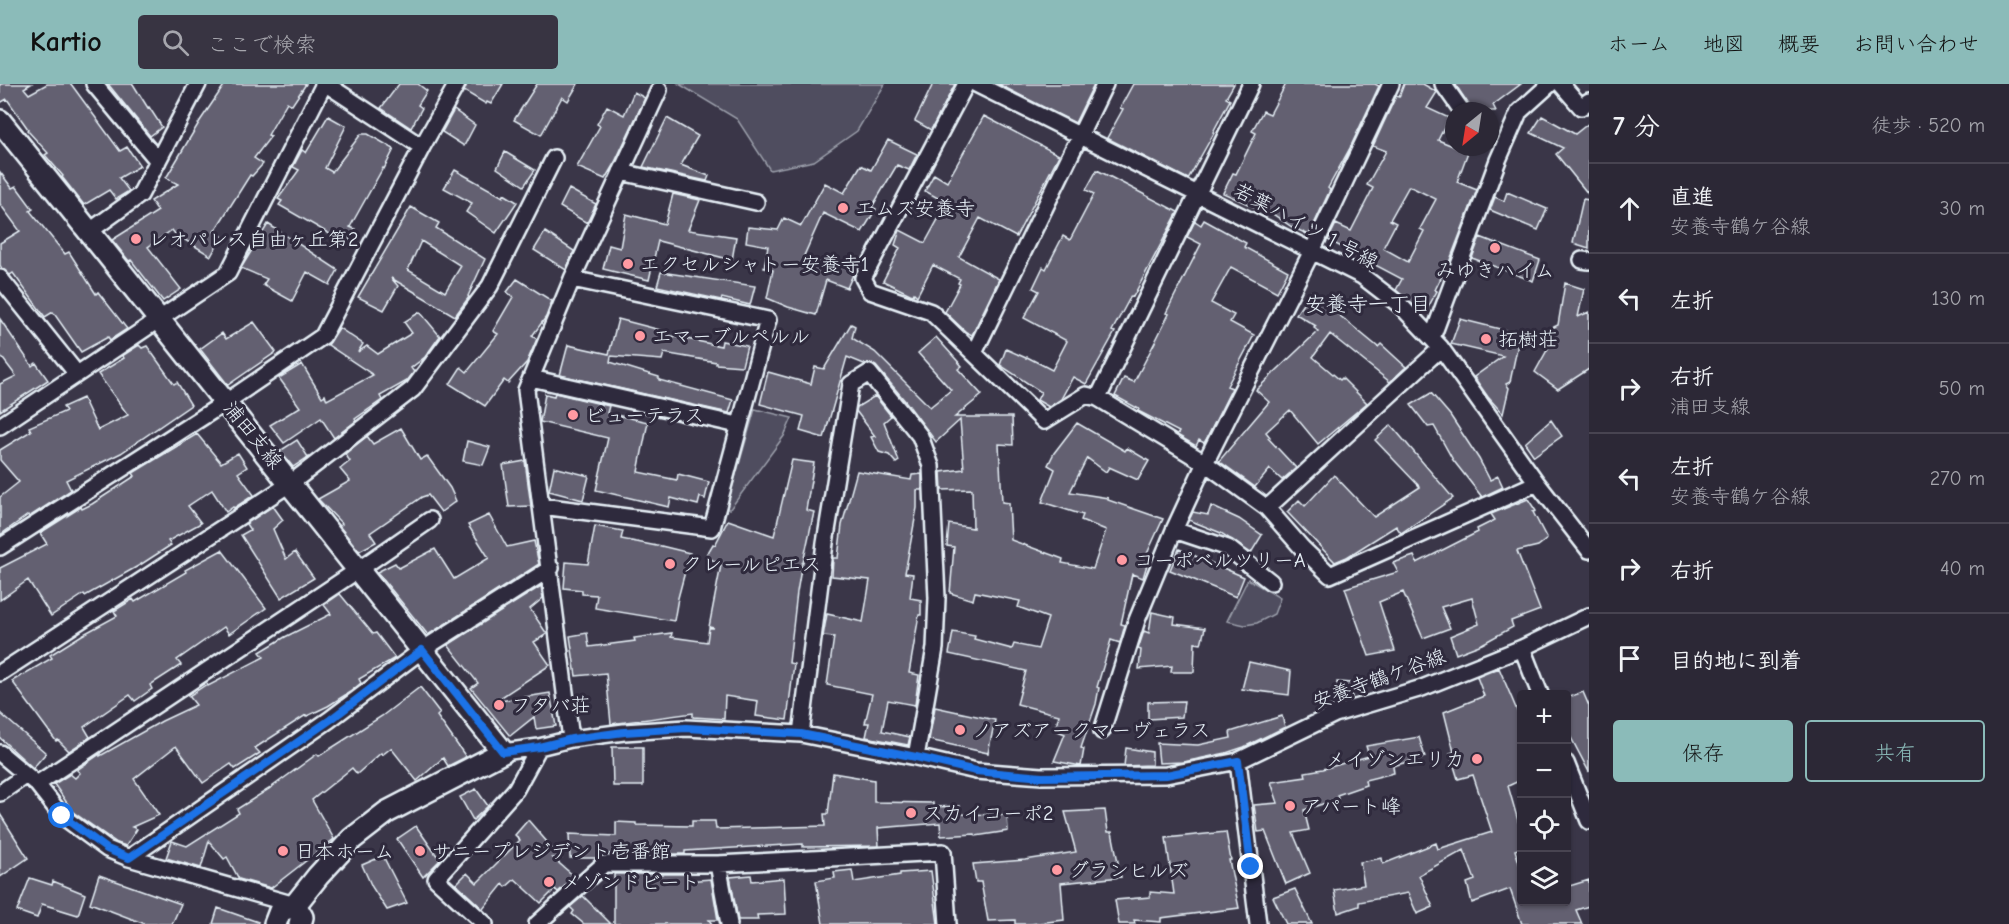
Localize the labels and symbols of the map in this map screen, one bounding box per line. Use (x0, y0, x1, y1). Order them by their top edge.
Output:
north arrow (1445, 102, 1499, 156)
street label: 若葉ハイツ１号線 (1230, 178, 1382, 274)
place label: エムズ安養寺 (855, 197, 975, 220)
marker: エムズ安養寺 (836, 201, 850, 215)
place label: レオパレス自由ヶ丘第2 (148, 228, 358, 251)
marker: レオパレス自由ヶ丘第2 (129, 232, 143, 246)
marker: みゆきハイム (1488, 241, 1502, 255)
place label: エクセルシャトー安養寺1 (640, 253, 869, 276)
marker: エクセルシャトー安養寺1 (621, 257, 635, 271)
place label: みゆきハイム (1435, 259, 1555, 282)
district label: 安養寺一丁目 (1305, 292, 1431, 316)
place label: エマーブルペルル (652, 325, 810, 348)
place label: 拓樹荘 (1498, 328, 1558, 351)
marker: エマーブルペルル (633, 329, 647, 343)
marker: 拓樹荘 (1479, 332, 1493, 346)
street label: 浦田支線 (219, 397, 287, 473)
place label: ビューテラス (585, 404, 704, 427)
marker: ビューテラス (566, 408, 580, 422)
place label: コーポベルツリーA (1134, 549, 1306, 572)
place label: クレールピエス (682, 553, 822, 576)
marker: コーポベルツリーA (1115, 553, 1129, 567)
marker: クレールピエス (663, 557, 677, 571)
street label: 安養寺鶴ケ谷線 (1309, 644, 1449, 714)
place label: フタバ荘 (511, 694, 591, 717)
marker: フタバ荘 (492, 698, 506, 712)
place label: ノアズアークマーヴェラス (972, 719, 1210, 742)
marker: ノアズアークマーヴェラス (953, 723, 967, 737)
place label: メイゾンエリカ (1325, 748, 1465, 771)
marker: メイゾンエリカ (1470, 752, 1484, 766)
place label: アパート峰 (1302, 795, 1401, 818)
marker: アパート峰 (1283, 799, 1297, 813)
route start (48, 802, 74, 828)
place label: スカイコーポ2 (923, 802, 1053, 825)
marker: スカイコーポ2 (904, 806, 918, 820)
place label: 日本ホーム (295, 840, 394, 863)
place label: サニープレジデント壱番館 (432, 840, 671, 863)
marker: 日本ホーム (276, 844, 290, 858)
marker: サニープレジデント壱番館 (413, 844, 427, 858)
route end (1237, 853, 1263, 879)
place label: グランヒルズ (1069, 859, 1189, 882)
marker: グランヒルズ (1050, 863, 1064, 877)
place label: メゾンドビート (561, 871, 700, 894)
marker: メゾンドビート (542, 875, 556, 889)

